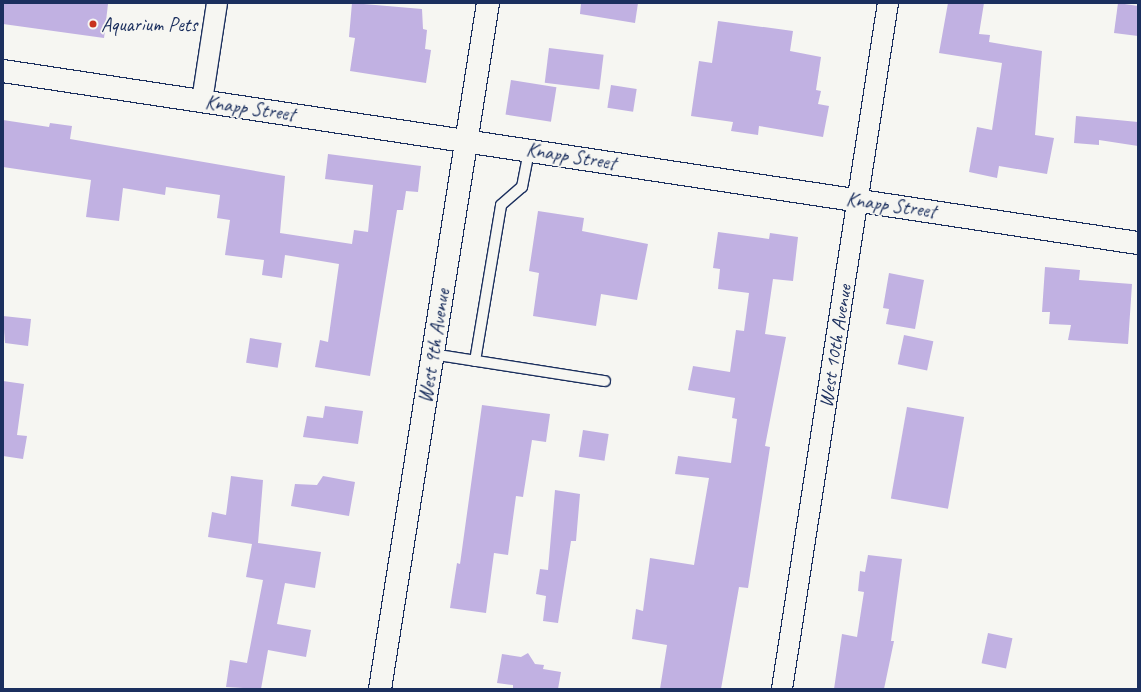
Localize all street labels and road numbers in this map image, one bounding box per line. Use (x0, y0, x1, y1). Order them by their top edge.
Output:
street label: Knapp Street (204, 90, 296, 126)
street label: Knapp Street (524, 137, 618, 175)
street label: Knapp Street (845, 187, 937, 223)
street label: West 10th Avenue (813, 283, 857, 409)
street label: West 9th Avenue (413, 287, 455, 405)

